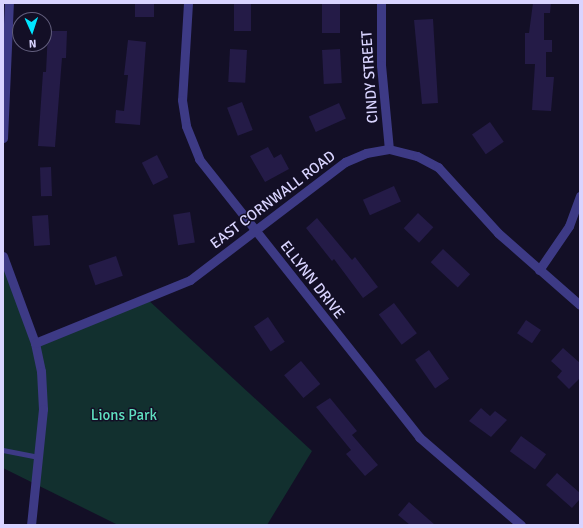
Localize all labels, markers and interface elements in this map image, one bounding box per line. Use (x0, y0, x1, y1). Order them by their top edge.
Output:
north arrow (12, 12, 52, 52)
street label: CINDY STREET (358, 30, 382, 124)
text: N (28, 37, 37, 50)
street label: EAST CORNWALL ROAD (207, 147, 339, 253)
street label: ELLYNN DRIVE (276, 237, 348, 323)
park label: Lions Park (91, 407, 157, 425)

